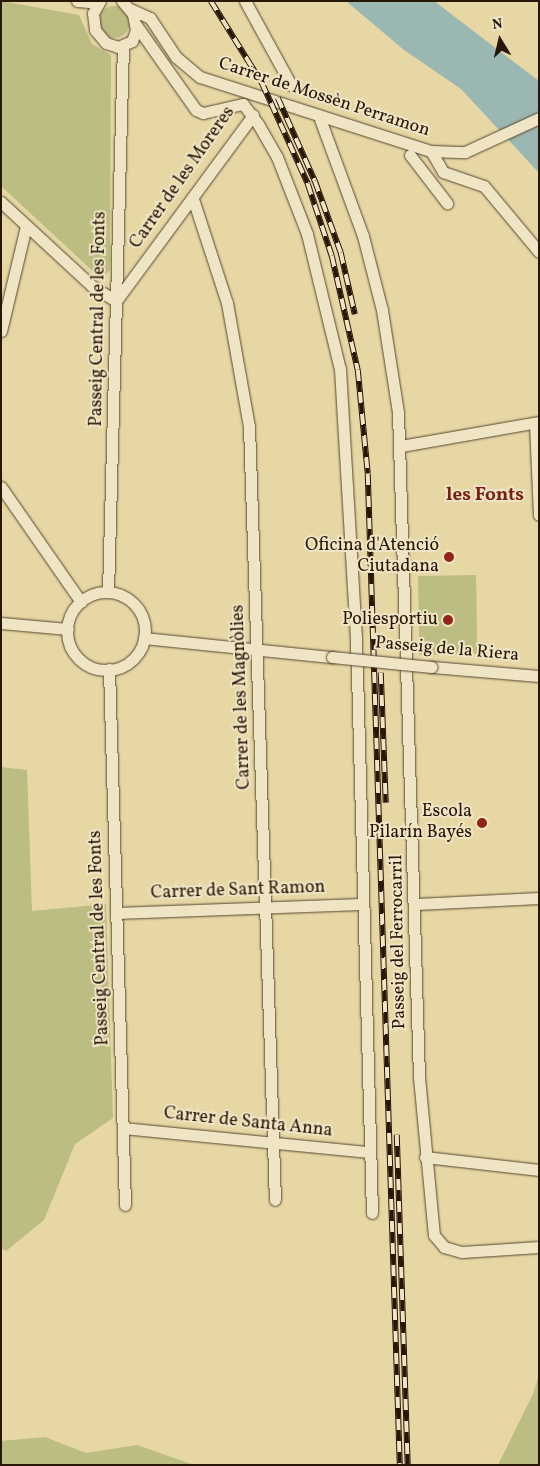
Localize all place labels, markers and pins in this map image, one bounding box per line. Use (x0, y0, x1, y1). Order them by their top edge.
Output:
place label: Oficina d'Atenció Ciutadana (305, 536, 439, 578)
marker: Oficina d'Atenció Ciutadana (443, 551, 455, 563)
place label: Poliesportiu (342, 609, 438, 631)
marker: Poliesportiu (442, 614, 454, 626)
place label: Escola Pilarín Bayés (369, 802, 472, 844)
marker: Escola Pilarín Bayés (476, 817, 488, 829)

